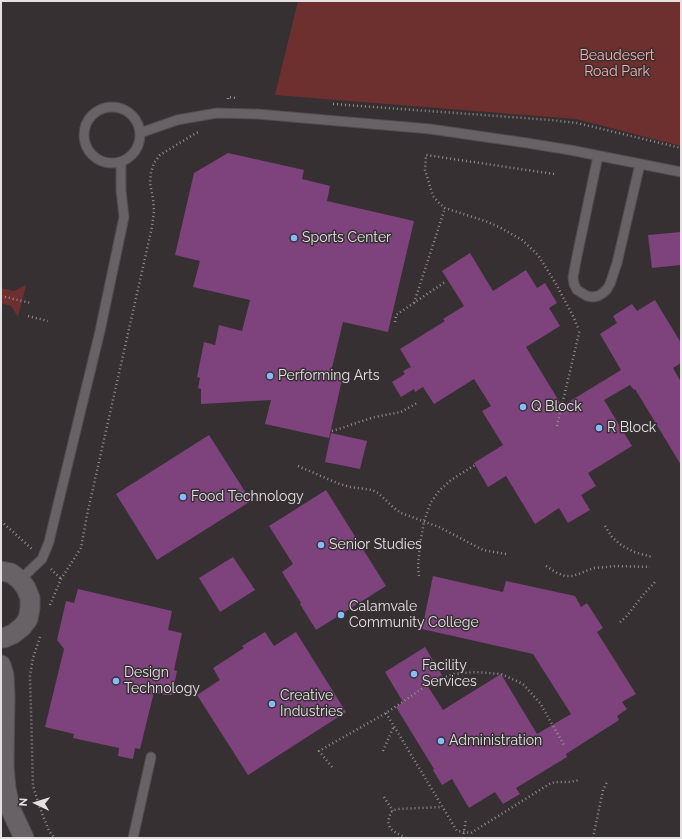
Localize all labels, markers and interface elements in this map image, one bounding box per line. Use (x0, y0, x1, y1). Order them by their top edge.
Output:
park label: Beaudesert Road Park (580, 48, 654, 80)
place label: Sports Center (302, 230, 391, 246)
marker: Sports Center (289, 233, 299, 243)
place label: Performing Arts (278, 368, 379, 384)
marker: Performing Arts (265, 371, 275, 381)
place label: Q Block (531, 399, 582, 415)
marker: Q Block (518, 402, 528, 412)
place label: R Block (607, 420, 656, 436)
marker: R Block (594, 423, 604, 433)
place label: Food Technology (191, 489, 304, 505)
marker: Food Technology (178, 492, 188, 502)
place label: Senior Studies (329, 537, 422, 553)
marker: Senior Studies (316, 540, 326, 550)
place label: Calamvale Community College (349, 599, 479, 632)
marker: Calamvale Community College (336, 610, 346, 620)
place label: Facility Services (422, 658, 477, 690)
place label: Design Technology (124, 665, 200, 698)
marker: Facility Services (409, 669, 419, 679)
marker: Design Technology (111, 676, 121, 686)
place label: Creative Industries (280, 688, 343, 720)
marker: Creative Industries (267, 699, 277, 709)
place label: Administration (449, 733, 542, 749)
marker: Administration (436, 736, 446, 746)
north arrow (16, 783, 56, 823)
text: N (17, 797, 30, 807)

